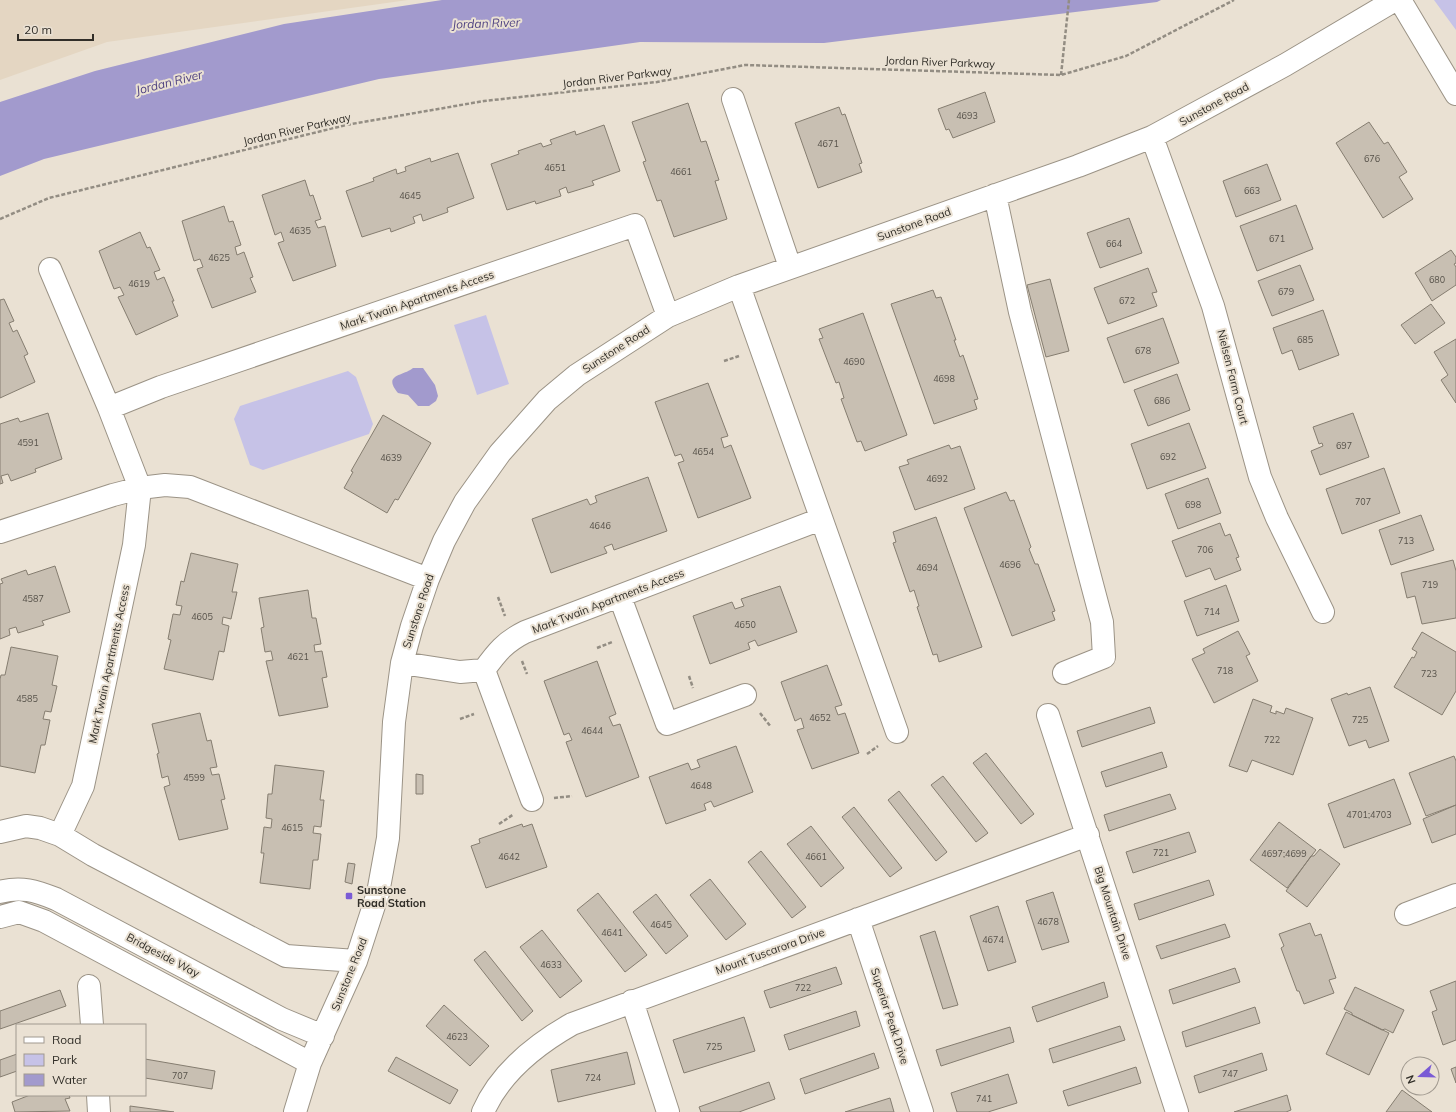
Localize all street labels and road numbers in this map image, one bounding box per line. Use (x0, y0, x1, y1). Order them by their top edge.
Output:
street label: Jordan River Parkway (885, 53, 995, 71)
street label: Jordan River Parkway (562, 63, 673, 91)
street label: Sunstone Road (1177, 79, 1251, 129)
street label: Jordan River Parkway (242, 110, 352, 148)
street label: Sunstone Road (875, 204, 953, 244)
street label: Mark Twain Apartments Access (338, 267, 496, 333)
street label: Sunstone Road (580, 322, 652, 376)
street label: Nielsen Farm Court (1214, 328, 1252, 426)
street label: Mark Twain Apartments Access (530, 565, 686, 637)
street label: Sunstone Road (399, 572, 437, 650)
street label: Mark Twain Apartments Access (85, 583, 133, 745)
street label: Big Mountain Drive (1091, 865, 1135, 961)
street label: Mount Tuscarora Drive (714, 925, 826, 977)
street label: Bridgeside Way (124, 930, 202, 980)
street label: Sunstone Road (328, 935, 370, 1013)
street label: Superior Peak Drive (868, 966, 912, 1066)

